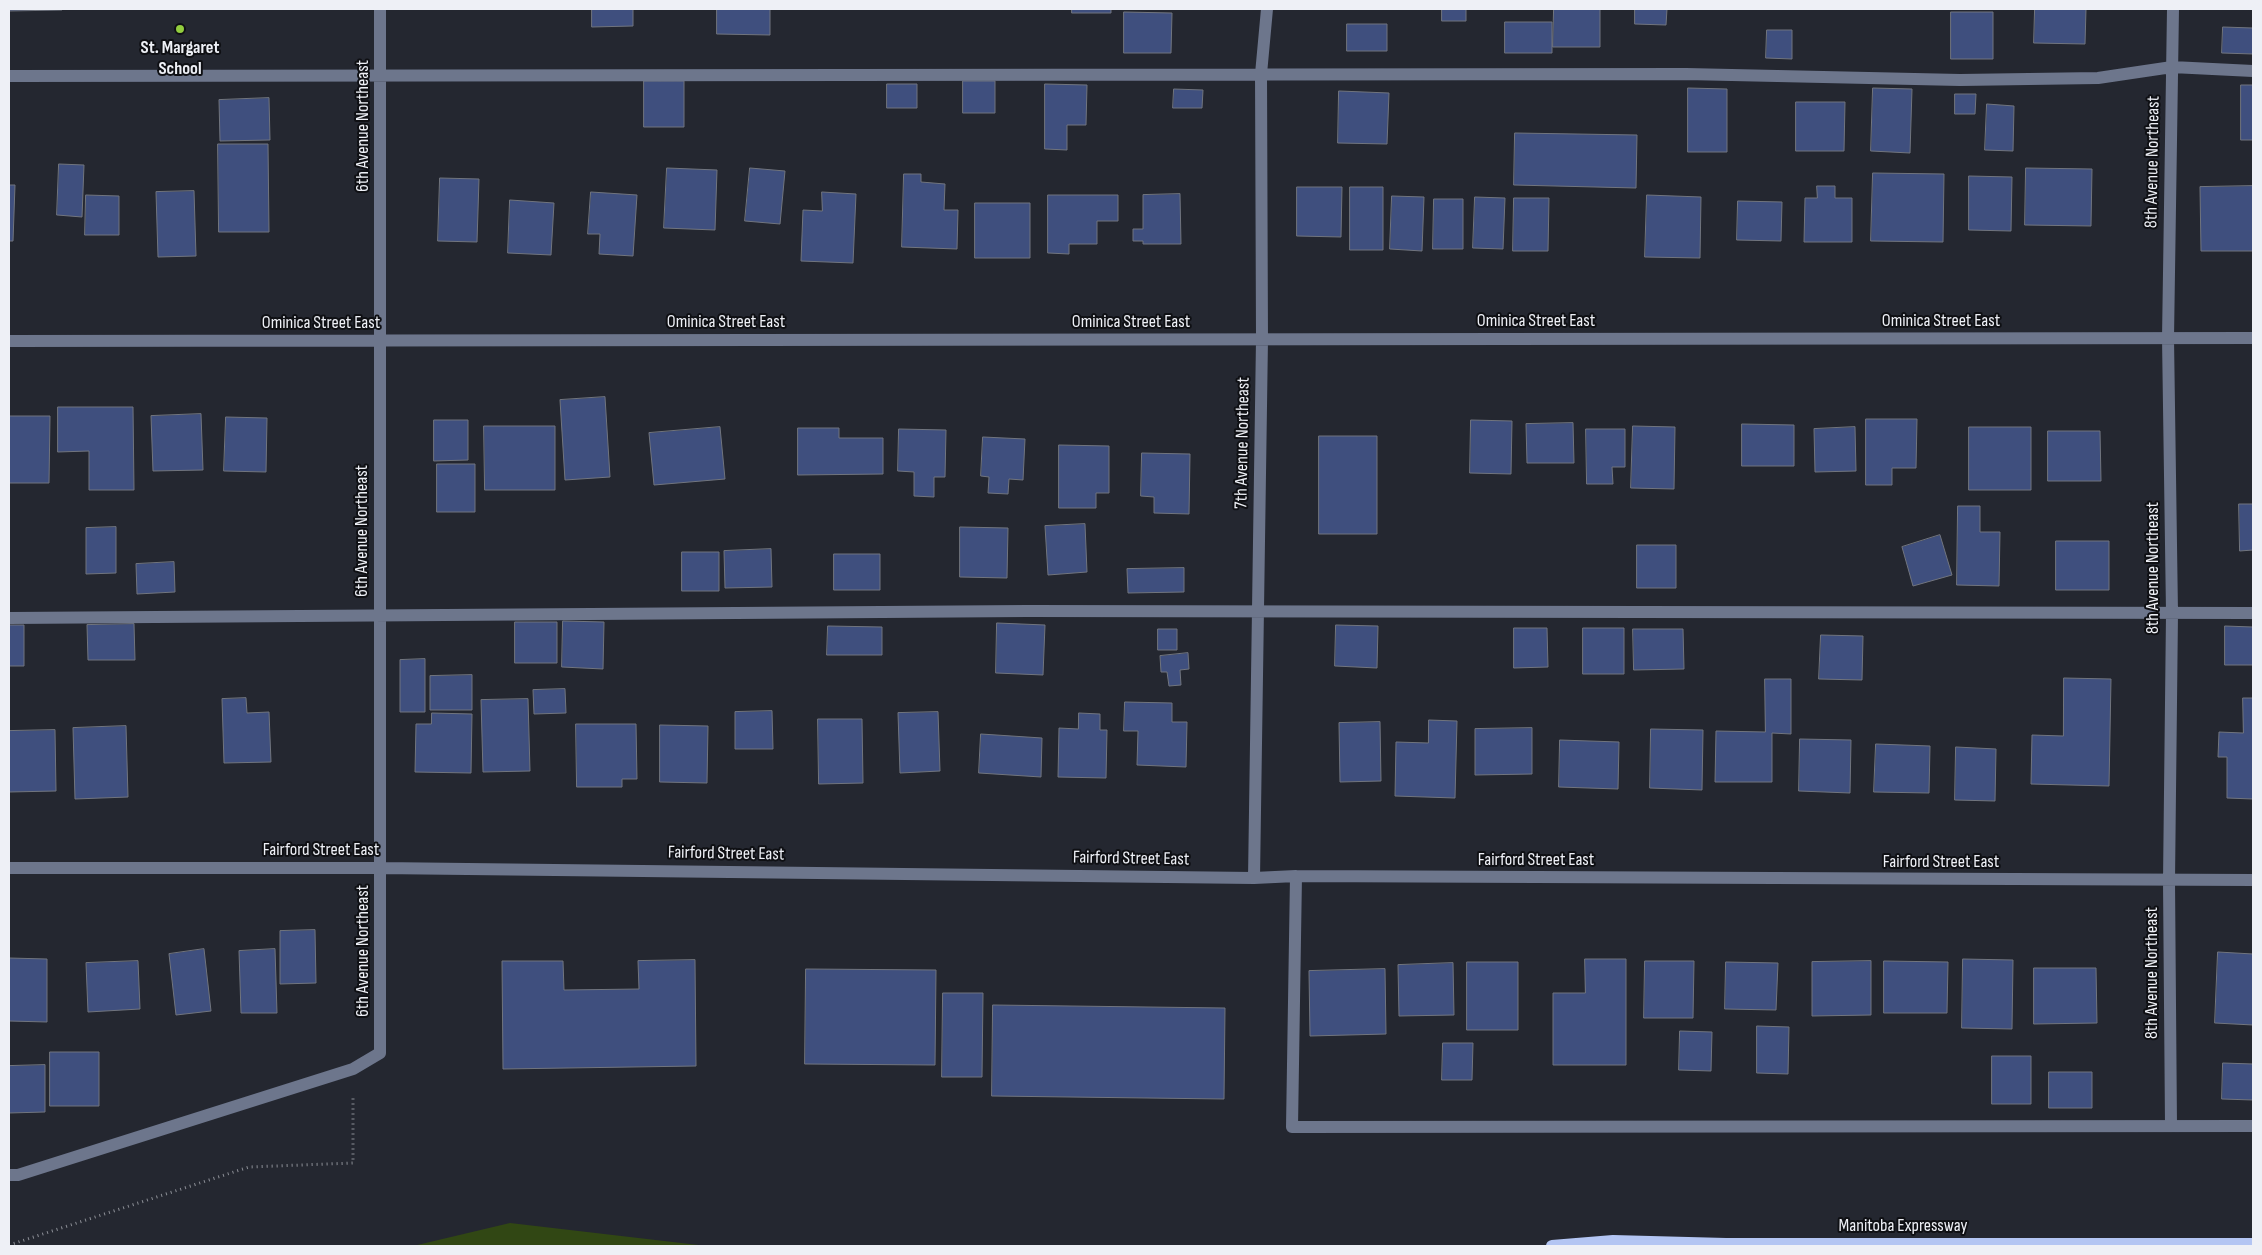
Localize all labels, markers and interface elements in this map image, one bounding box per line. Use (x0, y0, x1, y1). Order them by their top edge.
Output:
marker: St. Margaret School (174, 23, 186, 35)
place label: St. Margaret School (141, 37, 219, 80)
street label: 6th Avenue Northeast (352, 60, 374, 192)
street label: 8th Avenue Northeast (2141, 96, 2165, 228)
street label: Ominica Street East (1477, 310, 1595, 332)
street label: Ominica Street East (1882, 310, 2000, 332)
street label: Ominica Street East (667, 311, 785, 333)
street label: Ominica Street East (1072, 311, 1190, 333)
street label: Ominica Street East (262, 312, 380, 334)
street label: 7th Avenue Northeast (1231, 377, 1255, 509)
street label: 6th Avenue Northeast (351, 465, 373, 597)
street label: 8th Avenue Northeast (2142, 502, 2164, 634)
street label: Fairford Street East (263, 839, 379, 861)
street label: Fairford Street East (668, 842, 784, 866)
street label: Fairford Street East (1073, 847, 1189, 871)
street label: Fairford Street East (1478, 849, 1594, 871)
street label: Fairford Street East (1883, 851, 1999, 873)
street label: 6th Avenue Northeast (352, 885, 374, 1017)
street label: 8th Avenue Northeast (2141, 907, 2163, 1039)
street label: Manitoba Expressway (1839, 1215, 1967, 1237)

